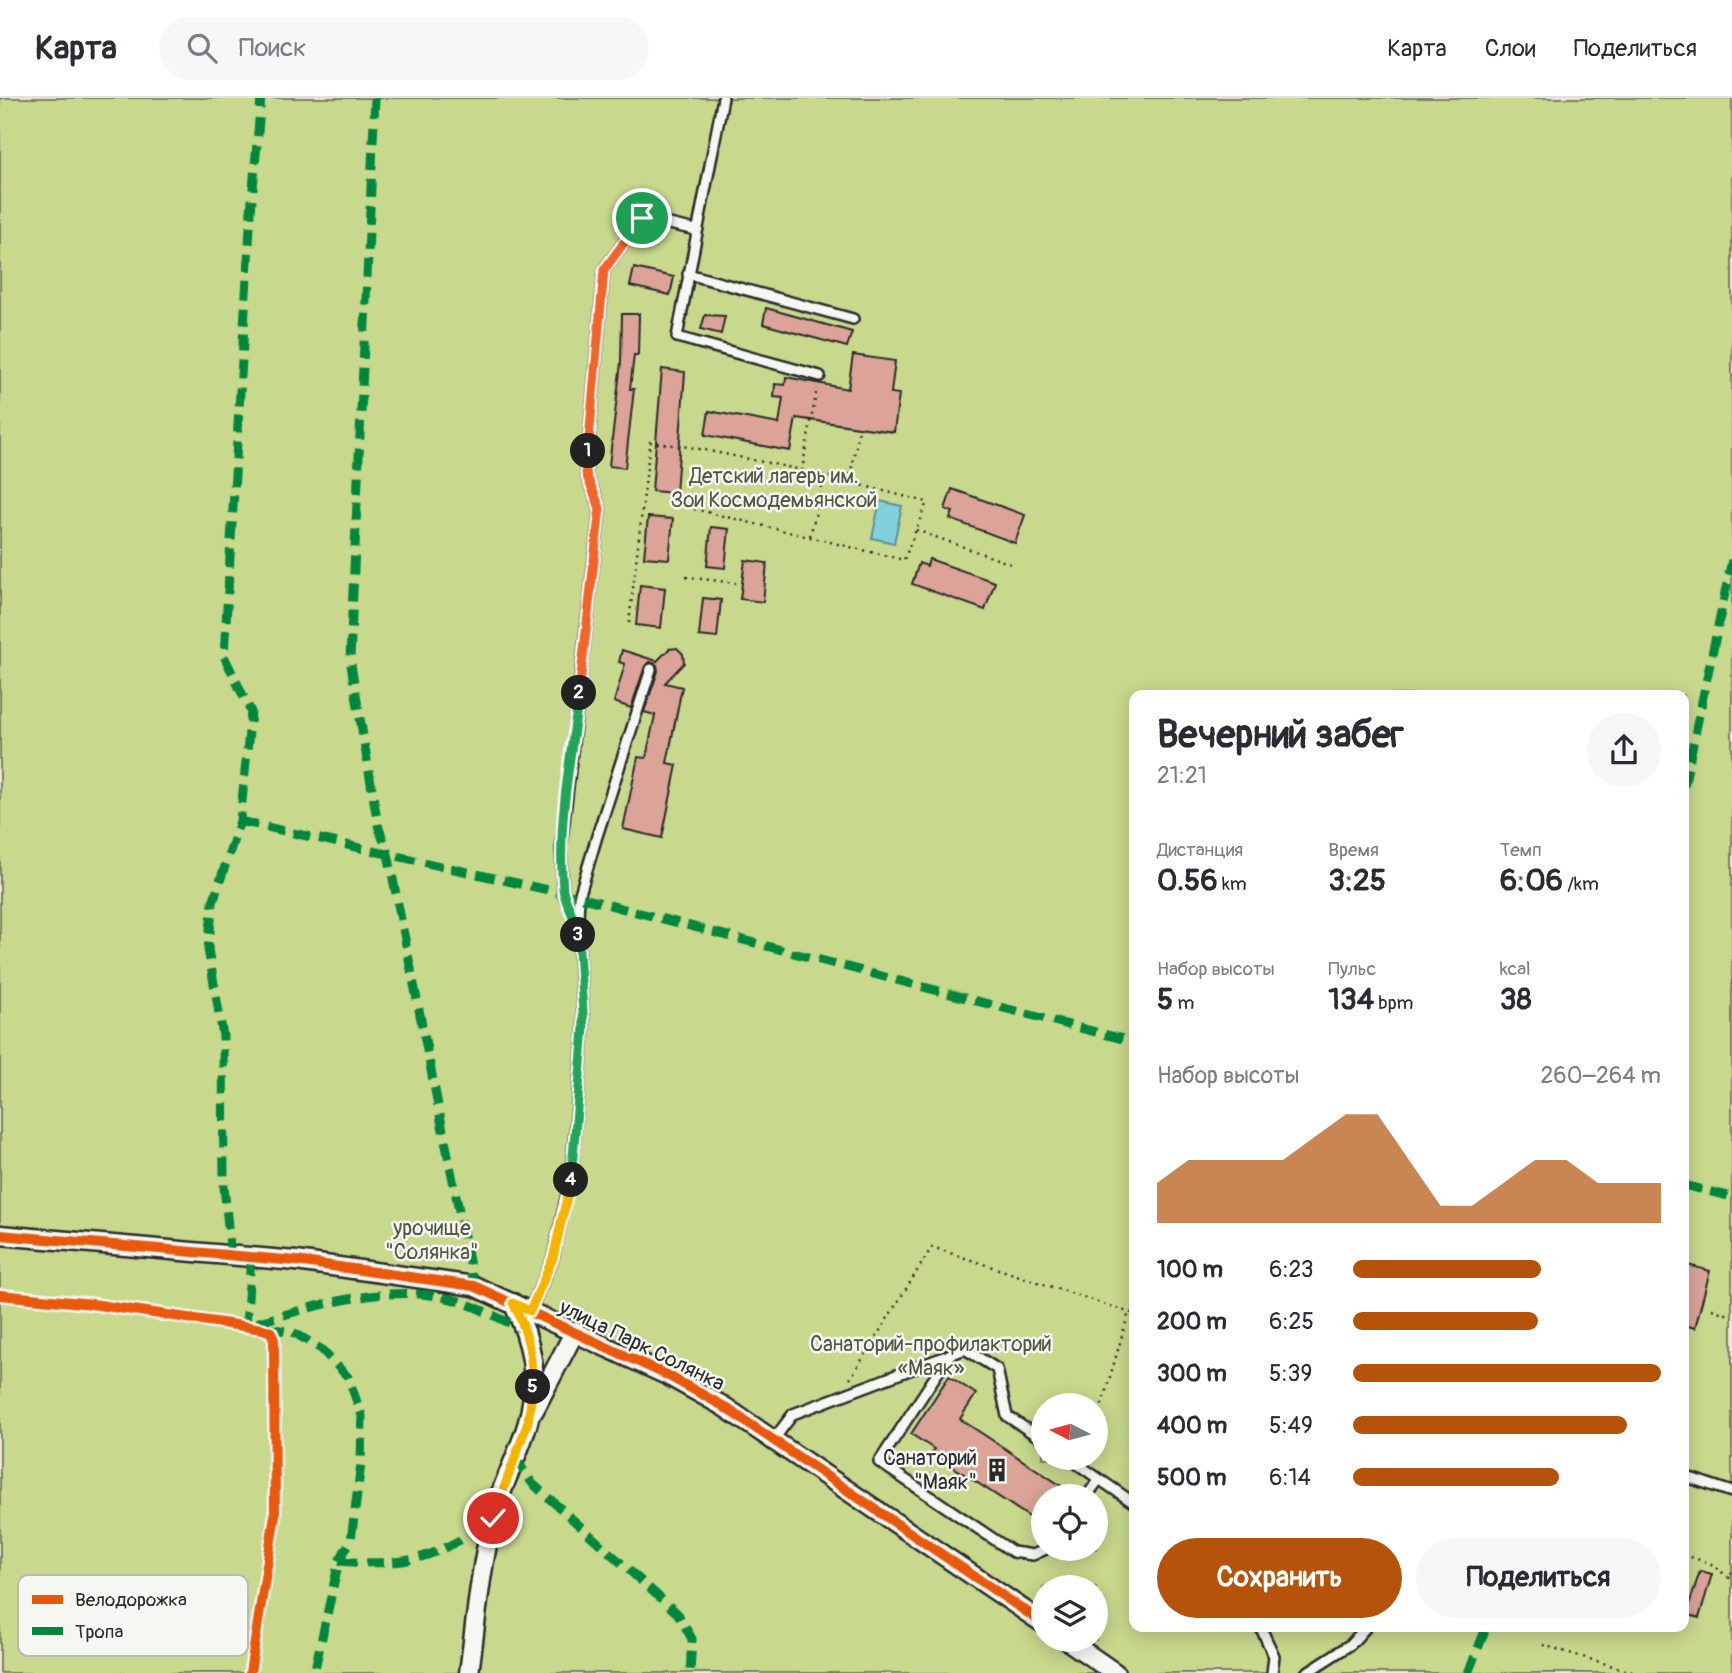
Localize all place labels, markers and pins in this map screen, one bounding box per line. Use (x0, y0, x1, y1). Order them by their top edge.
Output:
pin (612, 188, 672, 248)
pin: 1 (570, 434, 606, 468)
pin: 2 (562, 676, 596, 710)
pin: 3 (560, 918, 596, 952)
pin: 4 (554, 1162, 588, 1198)
pin: 5 (516, 1370, 550, 1404)
place label: Санаторий "Маяк" (883, 1445, 977, 1496)
building icon: Санаторий "Маяк" (983, 1456, 1011, 1484)
pin (463, 1488, 523, 1548)

